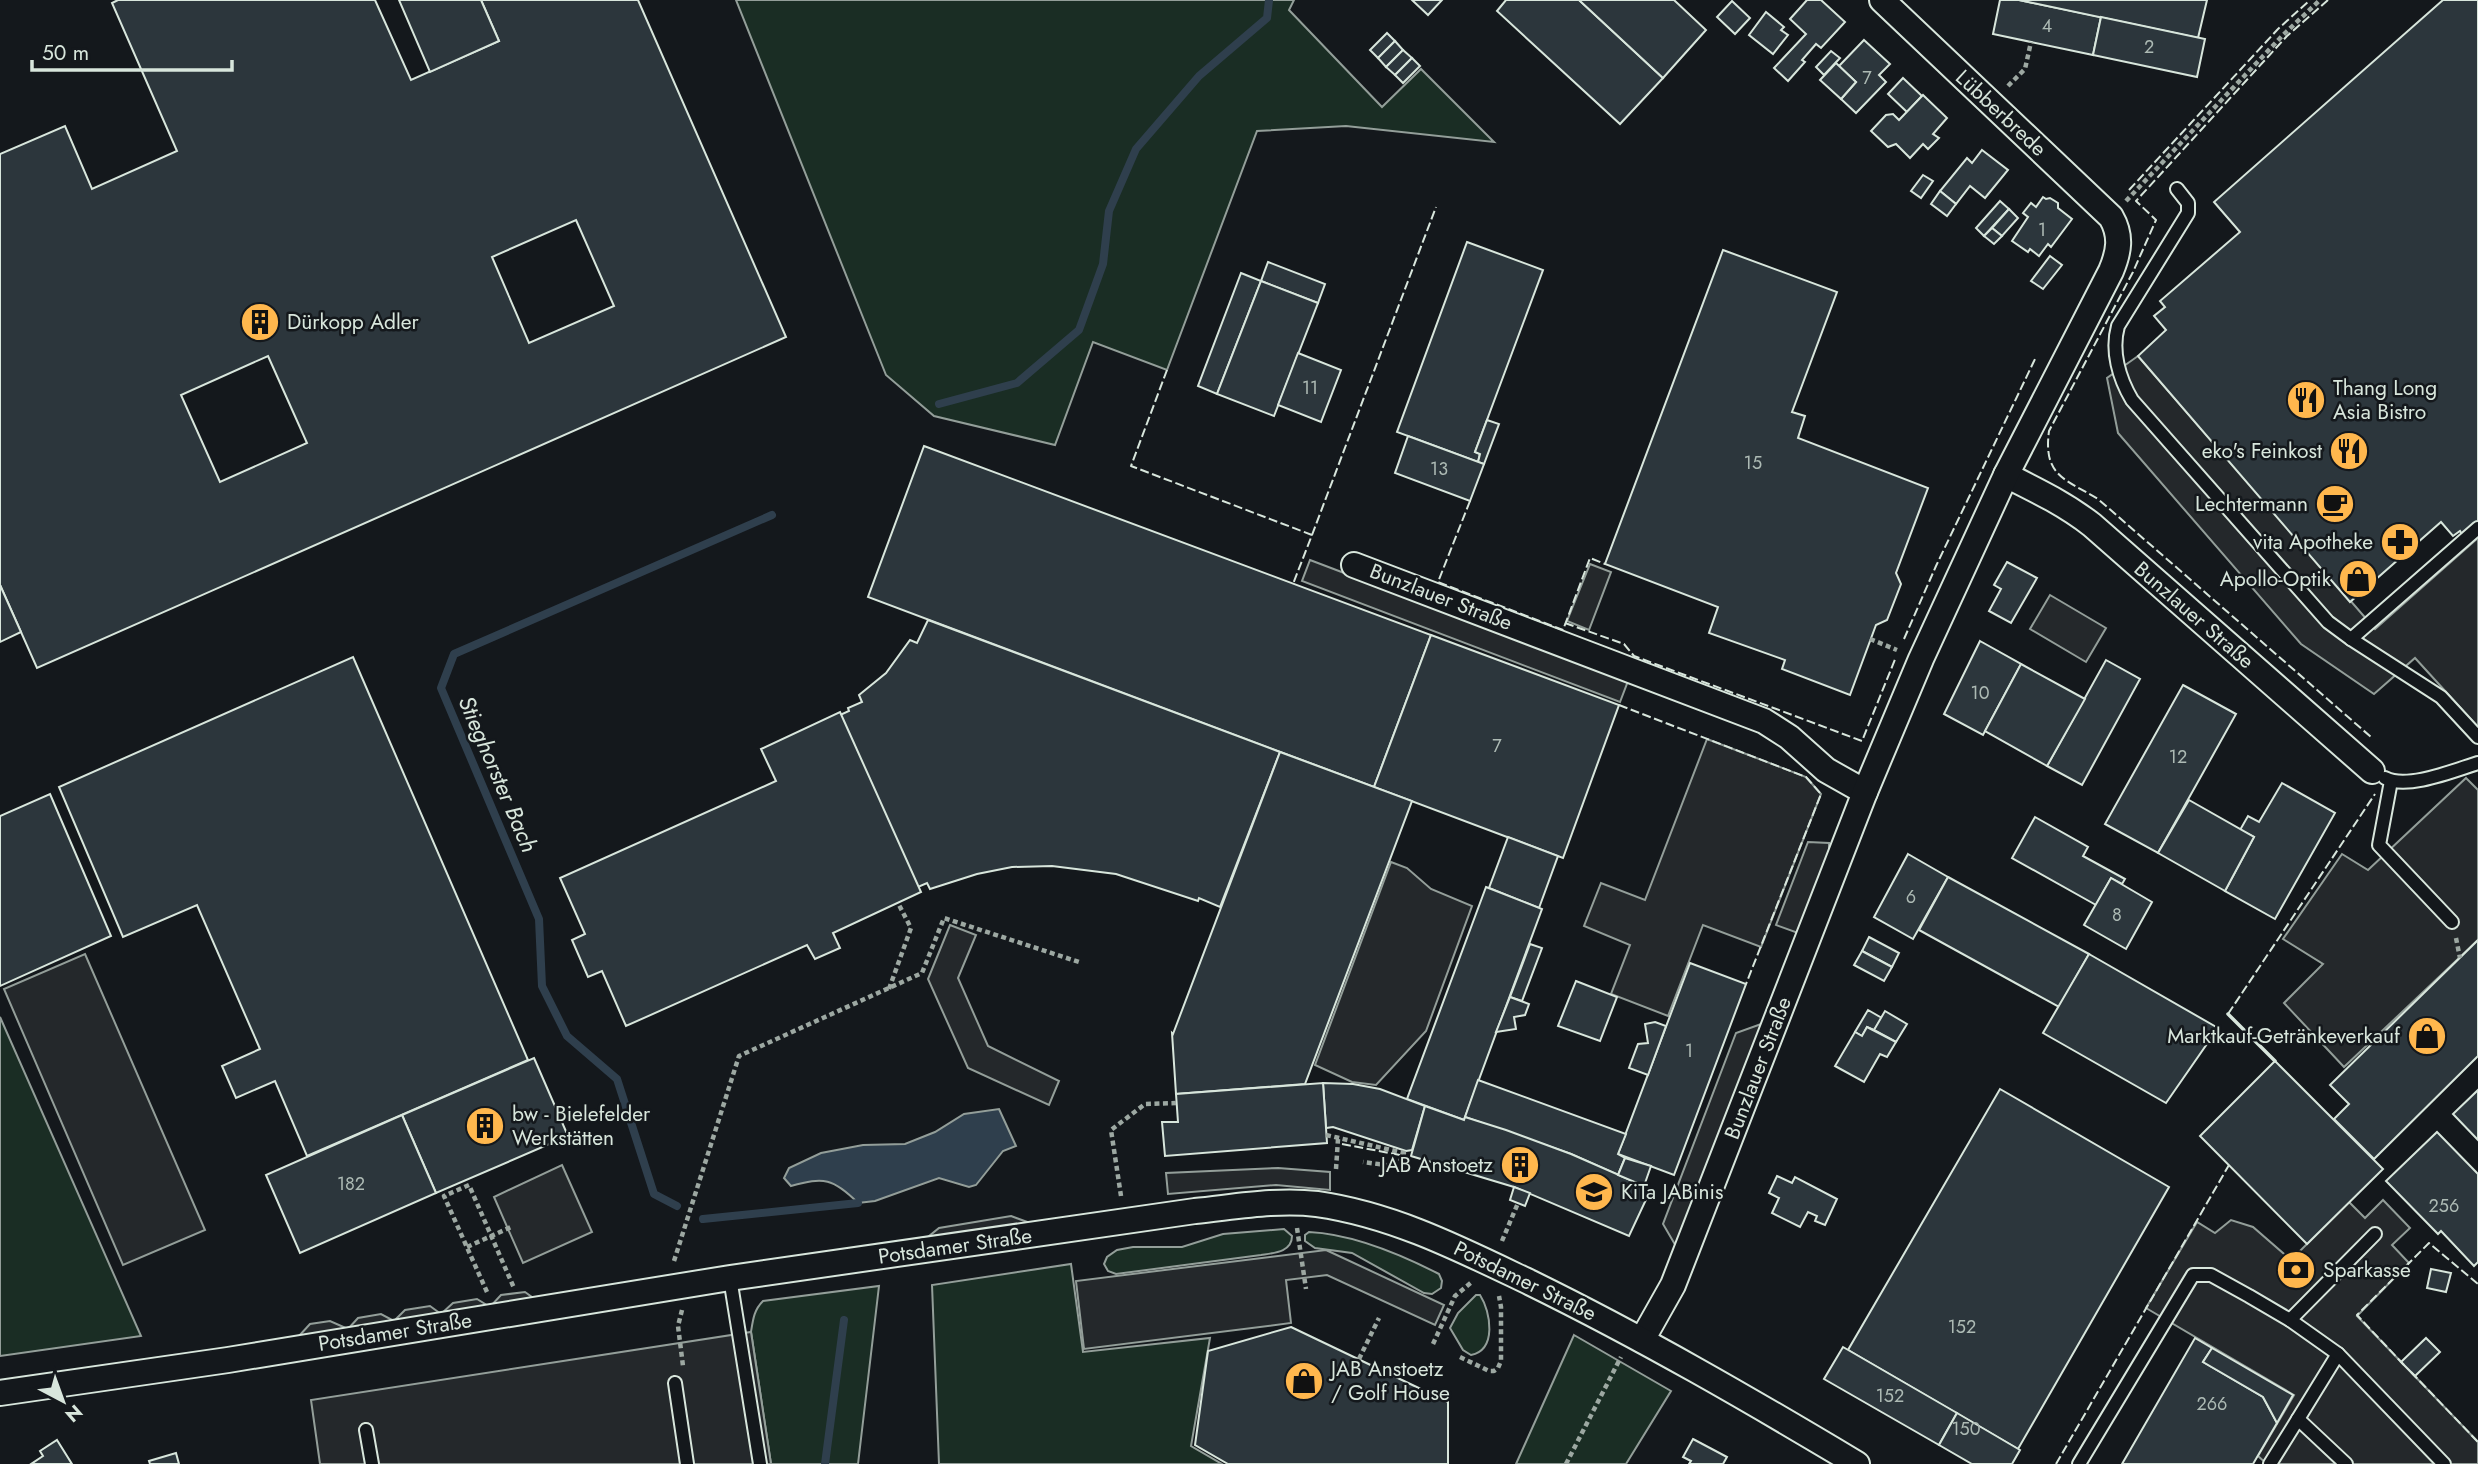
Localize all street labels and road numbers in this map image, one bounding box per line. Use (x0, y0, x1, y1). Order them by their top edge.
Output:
street label: Lübberbrede (1949, 63, 2053, 163)
street label: Bunzlauer Straße (2127, 554, 2261, 676)
street label: Bunzlauer Straße (1365, 556, 1517, 638)
street label: Bunzlauer Straße (1717, 992, 1799, 1144)
street label: Potsdamer Straße (876, 1220, 1034, 1272)
street label: Potsdamer Straße (1449, 1234, 1601, 1329)
street label: Potsdamer Straße (316, 1305, 474, 1359)

